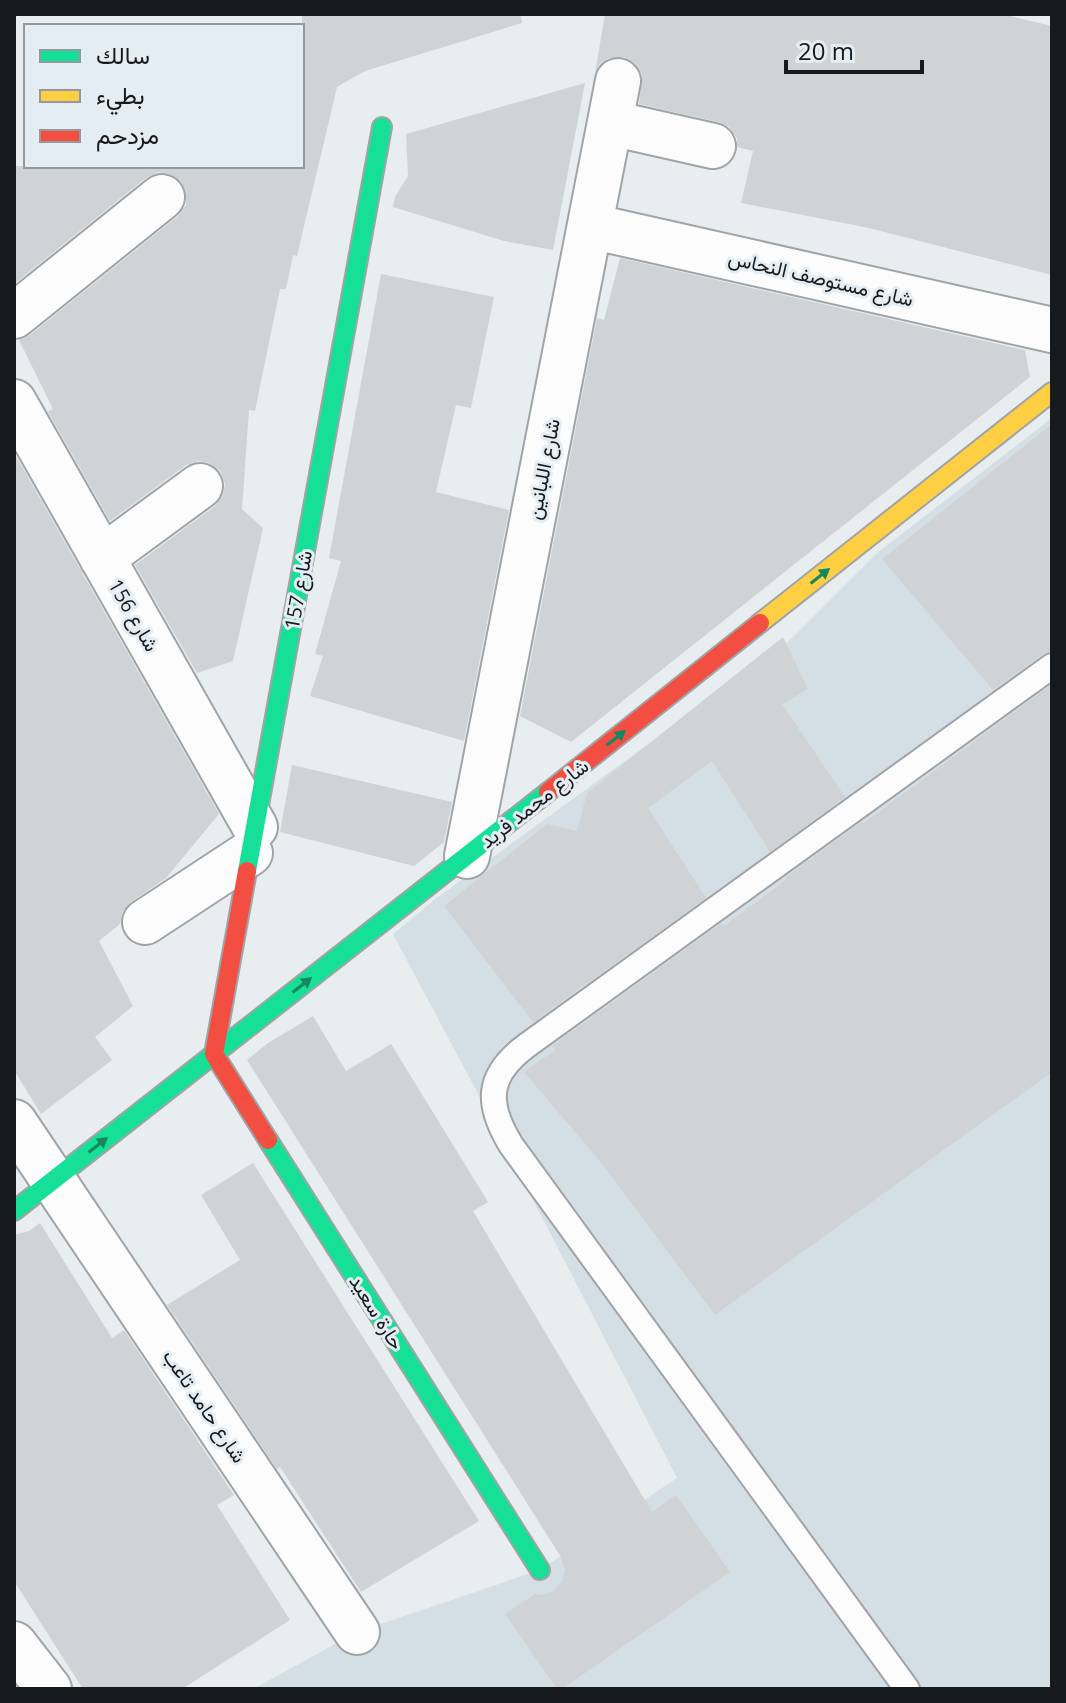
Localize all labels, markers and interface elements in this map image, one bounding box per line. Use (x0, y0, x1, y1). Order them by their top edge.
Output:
legend (24, 24, 304, 168)
scale bar (786, 24, 922, 74)
text: 20 m (798, 34, 854, 67)
text: سالك (96, 38, 150, 71)
text: بطيء (96, 78, 145, 115)
text: مزدحم (96, 118, 159, 152)
street label: شارع مستوصف النحاس (726, 244, 916, 313)
street label: شارع اللبانين (520, 416, 567, 522)
street label: شارع 157 (278, 548, 319, 632)
one-way arrow (810, 568, 830, 585)
street label: شارع 156 (102, 574, 166, 657)
one-way arrow (606, 730, 626, 746)
street label: شارع محمد فريد (474, 752, 594, 855)
one-way arrow (292, 977, 312, 994)
one-way arrow (88, 1138, 108, 1154)
street label: حارة سعيد (343, 1269, 411, 1355)
street label: شارع حامد تاعب (156, 1344, 253, 1469)

